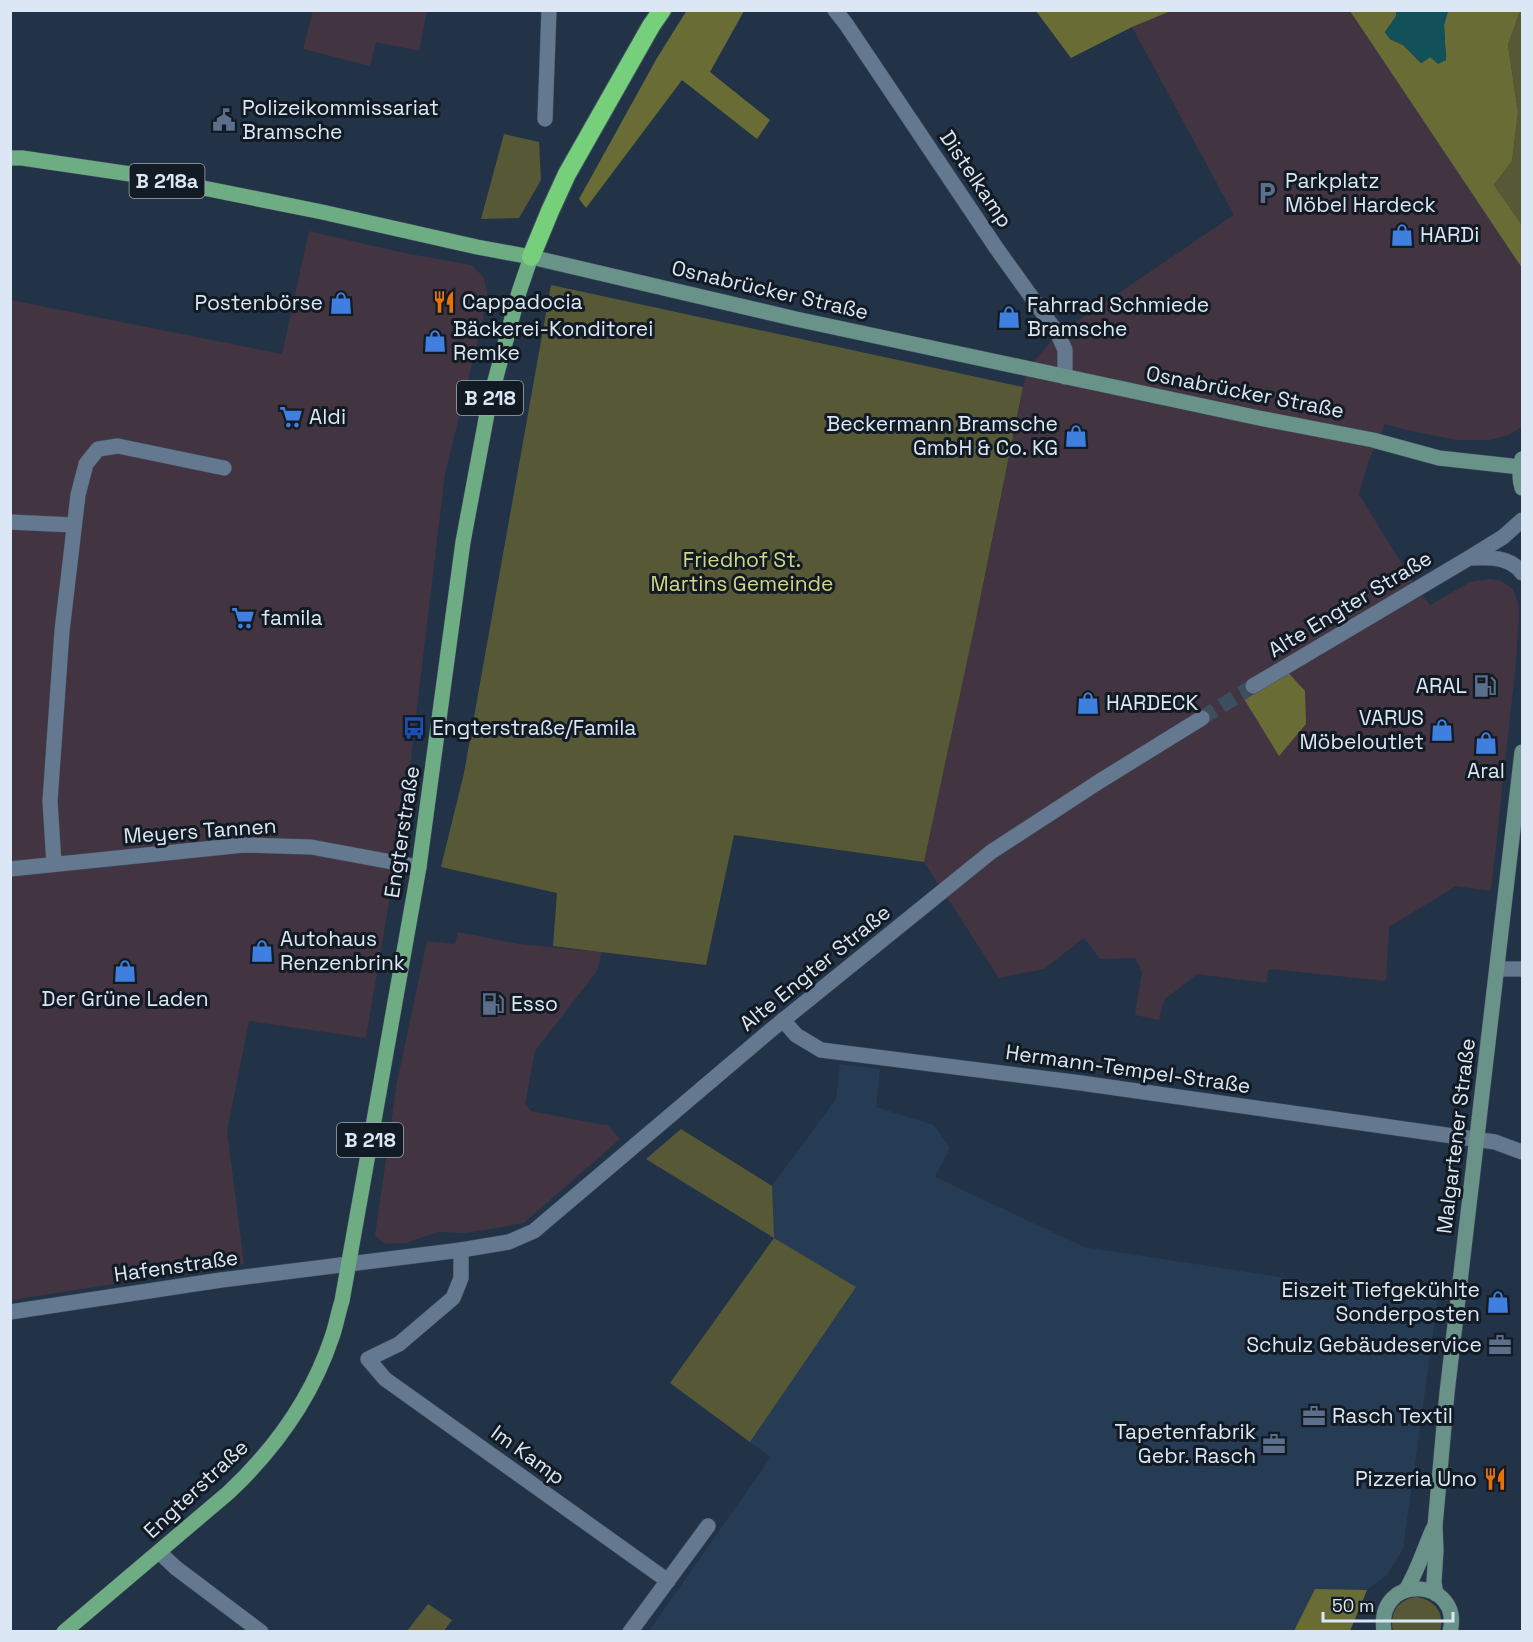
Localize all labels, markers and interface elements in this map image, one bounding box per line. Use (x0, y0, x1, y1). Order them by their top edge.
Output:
place label: Polizeikommissariat Bramsche (242, 94, 439, 145)
public building icon: Polizeikommissariat Bramsche (211, 107, 237, 133)
street label: Distelkamp (934, 125, 1019, 232)
road number: B 218a (130, 164, 204, 198)
place label: Parkplatz Möbel Hardeck (1285, 167, 1436, 218)
parking icon: Parkplatz Möbel Hardeck (1254, 180, 1280, 206)
place label: HARDi (1420, 221, 1479, 248)
shop icon: HARDi (1389, 222, 1415, 248)
street label: Osnabrücker Straße (669, 254, 871, 325)
place label: Cappadocia (462, 288, 583, 315)
place label: Postenbörse (195, 289, 323, 316)
restaurant icon: Cappadocia (431, 289, 457, 315)
shop icon: Postenbörse (328, 290, 354, 316)
place label: Fahrrad Schmiede Bramsche (1027, 291, 1209, 342)
shop icon: Fahrrad Schmiede Bramsche (996, 304, 1022, 330)
place label: Bäckerei-Konditorei Remke (453, 315, 653, 366)
shop icon: Bäckerei-Konditorei Remke (422, 328, 448, 354)
street label: Osnabrücker Straße (1144, 359, 1346, 424)
road number: B 218 (457, 381, 523, 415)
place label: Aldi (309, 403, 346, 430)
supermarket icon: Aldi (278, 404, 304, 430)
place label: Beckermann Bramsche GmbH & Co. KG (826, 410, 1058, 461)
shop icon: Beckermann Bramsche GmbH & Co. KG (1063, 423, 1089, 449)
street label: Alte Engter Straße (1263, 544, 1437, 663)
park label: Friedhof St. Martins Gemeinde (650, 546, 834, 597)
place label: famila (261, 604, 323, 631)
supermarket icon: famila (230, 605, 256, 631)
place label: ARAL (1416, 672, 1467, 699)
fuel station icon: ARAL (1472, 673, 1498, 699)
place label: HARDECK (1106, 689, 1198, 716)
shop icon: HARDECK (1075, 690, 1101, 716)
place label: VARUS Möbeloutlet (1299, 704, 1424, 755)
place label: Engterstraße/Famila (432, 714, 636, 741)
bus stop icon: Engterstraße/Famila (401, 715, 427, 741)
shop icon: VARUS Möbeloutlet (1429, 717, 1455, 743)
shop icon: Aral (1473, 730, 1499, 756)
place label: Aral (1467, 757, 1505, 784)
street label: Engterstraße (378, 764, 425, 900)
street label: Meyers Tannen (123, 812, 277, 849)
street label: Alte Engter Straße (734, 898, 896, 1037)
place label: Autohaus Renzenbrink (280, 925, 405, 976)
shop icon: Autohaus Renzenbrink (249, 938, 275, 964)
shop icon: Der Grüne Laden (112, 958, 138, 984)
place label: Der Grüne Laden (41, 985, 209, 1012)
place label: Esso (511, 990, 558, 1017)
fuel station icon: Esso (480, 991, 506, 1017)
street label: Malgartener Straße (1430, 1037, 1481, 1235)
street label: Hermann-Tempel-Straße (1004, 1038, 1252, 1099)
road number: B 218 (337, 1123, 403, 1157)
street label: Hafenstraße (112, 1243, 240, 1288)
place label: Eiszeit Tiefgekühlte Sonderposten (1281, 1276, 1480, 1327)
shop icon: Eiszeit Tiefgekühlte Sonderposten (1485, 1289, 1511, 1315)
place label: Schulz Gebäudeservice (1246, 1331, 1482, 1358)
office icon: Schulz Gebäudeservice (1487, 1332, 1513, 1358)
place label: Rasch Textil (1332, 1402, 1453, 1429)
office icon: Rasch Textil (1301, 1403, 1327, 1429)
place label: Tapetenfabrik Gebr. Rasch (1115, 1418, 1256, 1469)
street label: Im Kamp (486, 1419, 571, 1491)
office icon: Tapetenfabrik Gebr. Rasch (1261, 1431, 1287, 1457)
street label: Engterstraße (138, 1433, 254, 1544)
place label: Pizzeria Uno (1355, 1465, 1477, 1492)
restaurant icon: Pizzeria Uno (1482, 1466, 1508, 1492)
scale bar (1323, 1585, 1454, 1623)
text: 50 m (1332, 1594, 1374, 1617)

